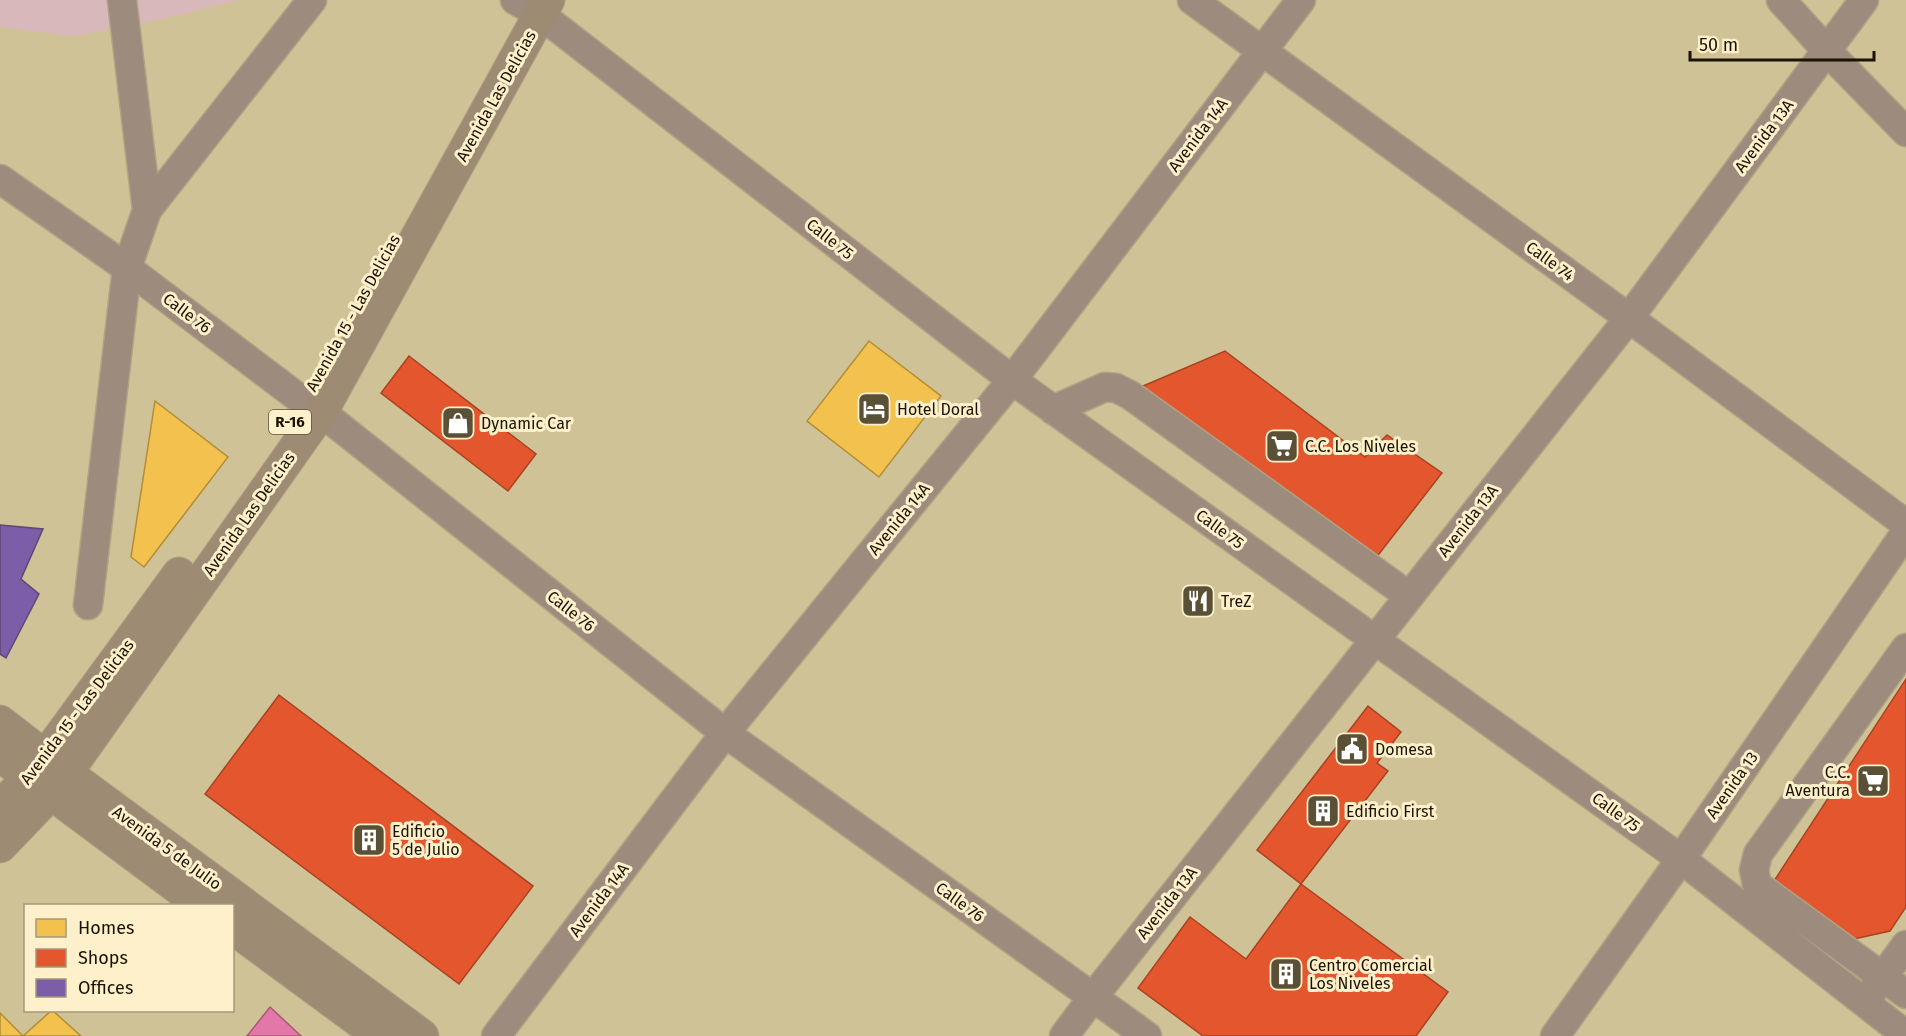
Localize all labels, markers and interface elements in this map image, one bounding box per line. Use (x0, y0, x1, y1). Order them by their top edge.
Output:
scale bar (1690, 24, 1874, 62)
street label: Avenida Las Delicias (452, 27, 540, 165)
text: 50 m (1699, 34, 1738, 56)
street label: Avenida 14A (1164, 94, 1232, 175)
street label: Avenida 13A (1730, 95, 1798, 176)
street label: Calle 75 (803, 215, 857, 263)
street label: Avenida 15 - Las Delicias (302, 231, 404, 395)
street label: Calle 74 (1522, 237, 1578, 285)
street label: Calle 76 (159, 289, 215, 337)
hotel icon: Hotel Doral (856, 391, 892, 427)
place label: Hotel Doral (897, 400, 979, 419)
shop icon: Dynamic Car (440, 405, 476, 441)
road number: R-16 (269, 410, 311, 434)
place label: Dynamic Car (481, 414, 572, 433)
supermarket icon: C.C. Los Niveles (1264, 428, 1300, 464)
place label: C.C. Los Niveles (1305, 437, 1416, 456)
street label: Avenida Las Delicias (199, 449, 299, 579)
street label: Avenida 14A (864, 479, 934, 559)
street label: Avenida 13A (1434, 481, 1503, 561)
street label: Calle 75 (1192, 505, 1248, 553)
restaurant icon: TreZ (1180, 583, 1216, 619)
street label: Calle 76 (544, 587, 598, 635)
place label: TreZ (1221, 592, 1252, 611)
street label: Avenida 15 - Las Delicias (16, 636, 138, 788)
public building icon: Domesa (1334, 731, 1370, 767)
place label: Domesa (1375, 740, 1433, 759)
street label: Avenida 13 (1702, 748, 1762, 822)
place label: C.C. Aventura (1786, 763, 1850, 800)
supermarket icon: C.C. Aventura (1855, 763, 1891, 799)
street label: Calle 75 (1588, 788, 1644, 836)
building icon: Edificio First (1305, 793, 1341, 829)
street label: Avenida 5 de Julio (109, 802, 225, 894)
place label: Edificio First (1346, 802, 1434, 821)
building icon: Edificio 5 de Julio (351, 822, 387, 858)
place label: Edificio 5 de Julio (392, 822, 460, 859)
street label: Avenida 14A (565, 859, 633, 940)
street label: Avenida 13A (1133, 863, 1202, 943)
street label: Calle 76 (932, 878, 988, 926)
legend (24, 904, 234, 1012)
text: Homes (78, 917, 134, 939)
text: Shops (78, 947, 128, 969)
building icon: Centro Comercial Los Niveles (1268, 956, 1304, 992)
place label: Centro Comercial Los Niveles (1309, 956, 1433, 993)
text: Offices (78, 977, 133, 999)

